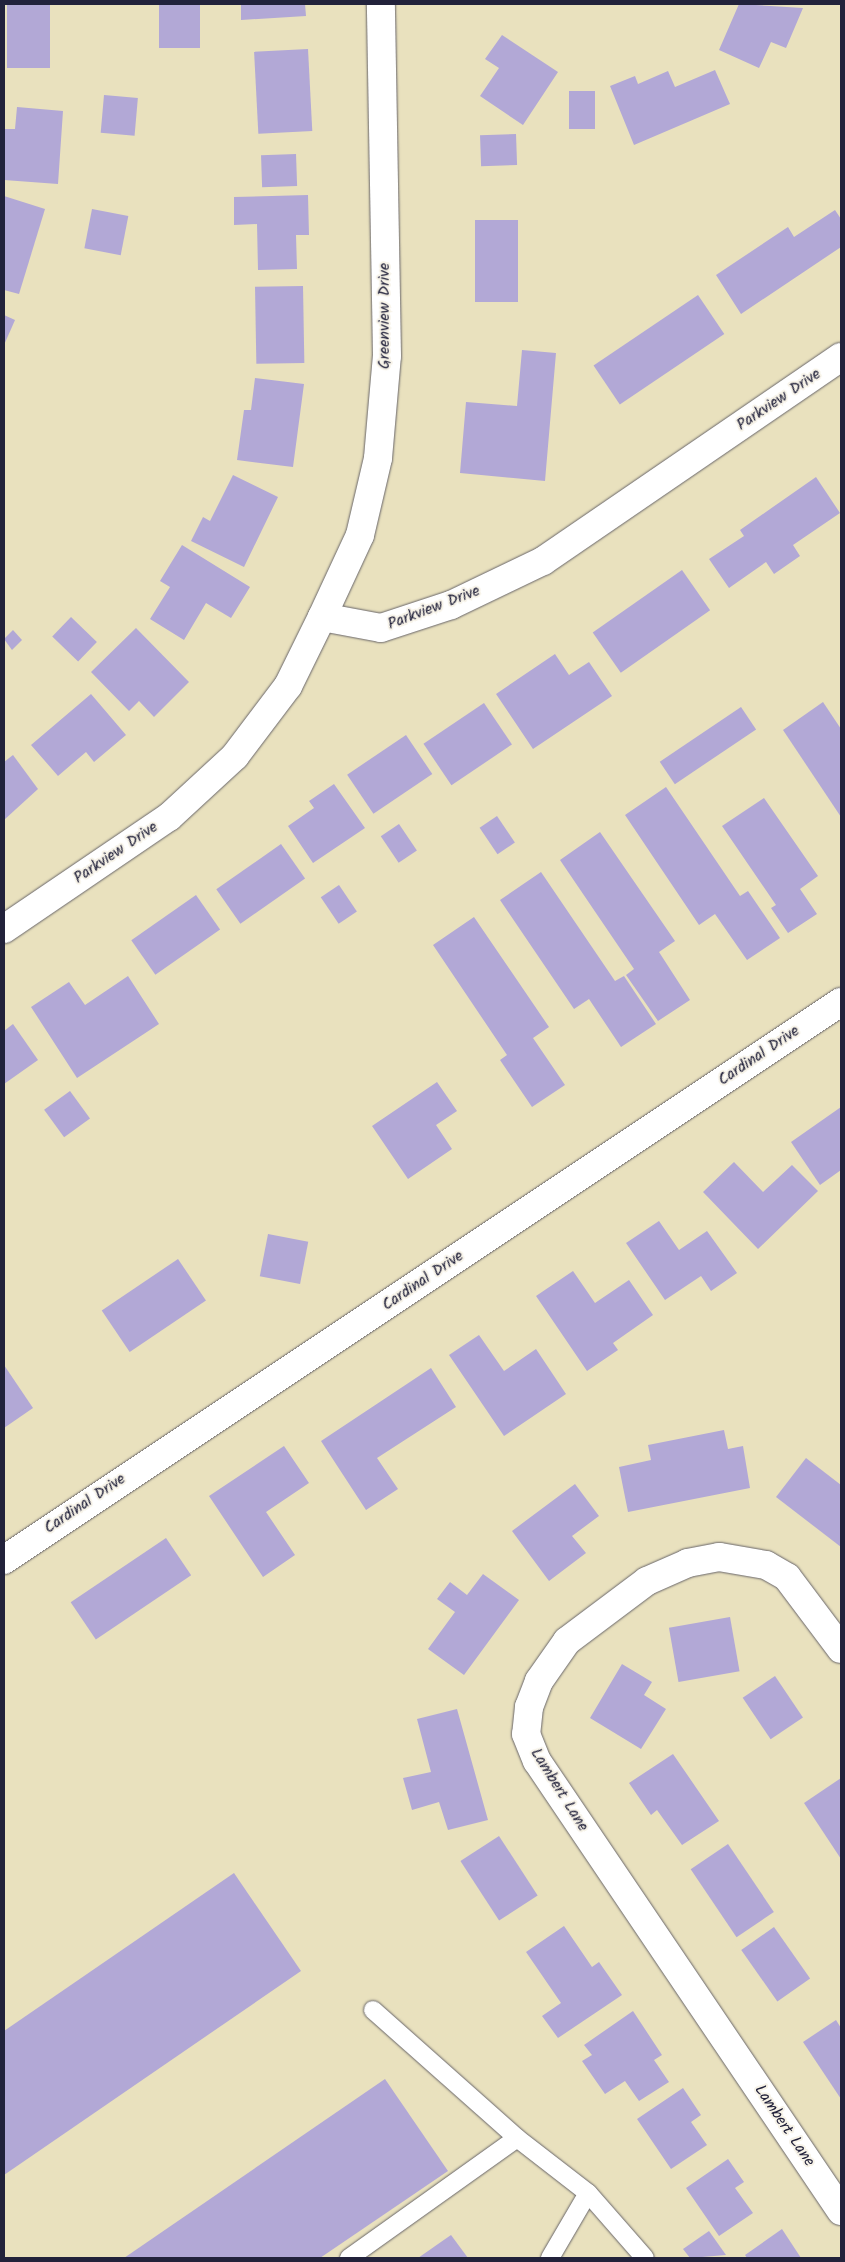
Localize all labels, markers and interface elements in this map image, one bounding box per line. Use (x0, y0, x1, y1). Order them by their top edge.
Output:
street label: Greenview Drive (375, 263, 395, 369)
street label: Parkview Drive (733, 365, 825, 435)
street label: Parkview Drive (385, 582, 483, 634)
street label: Parkview Drive (70, 818, 162, 888)
street label: Cardinal Drive (715, 1022, 803, 1090)
street label: Cardinal Drive (379, 1247, 467, 1315)
street label: Cardinal Drive (41, 1470, 129, 1538)
street label: Lambert Lane (526, 1745, 592, 1835)
street label: Lambert Lane (750, 2081, 818, 2171)

